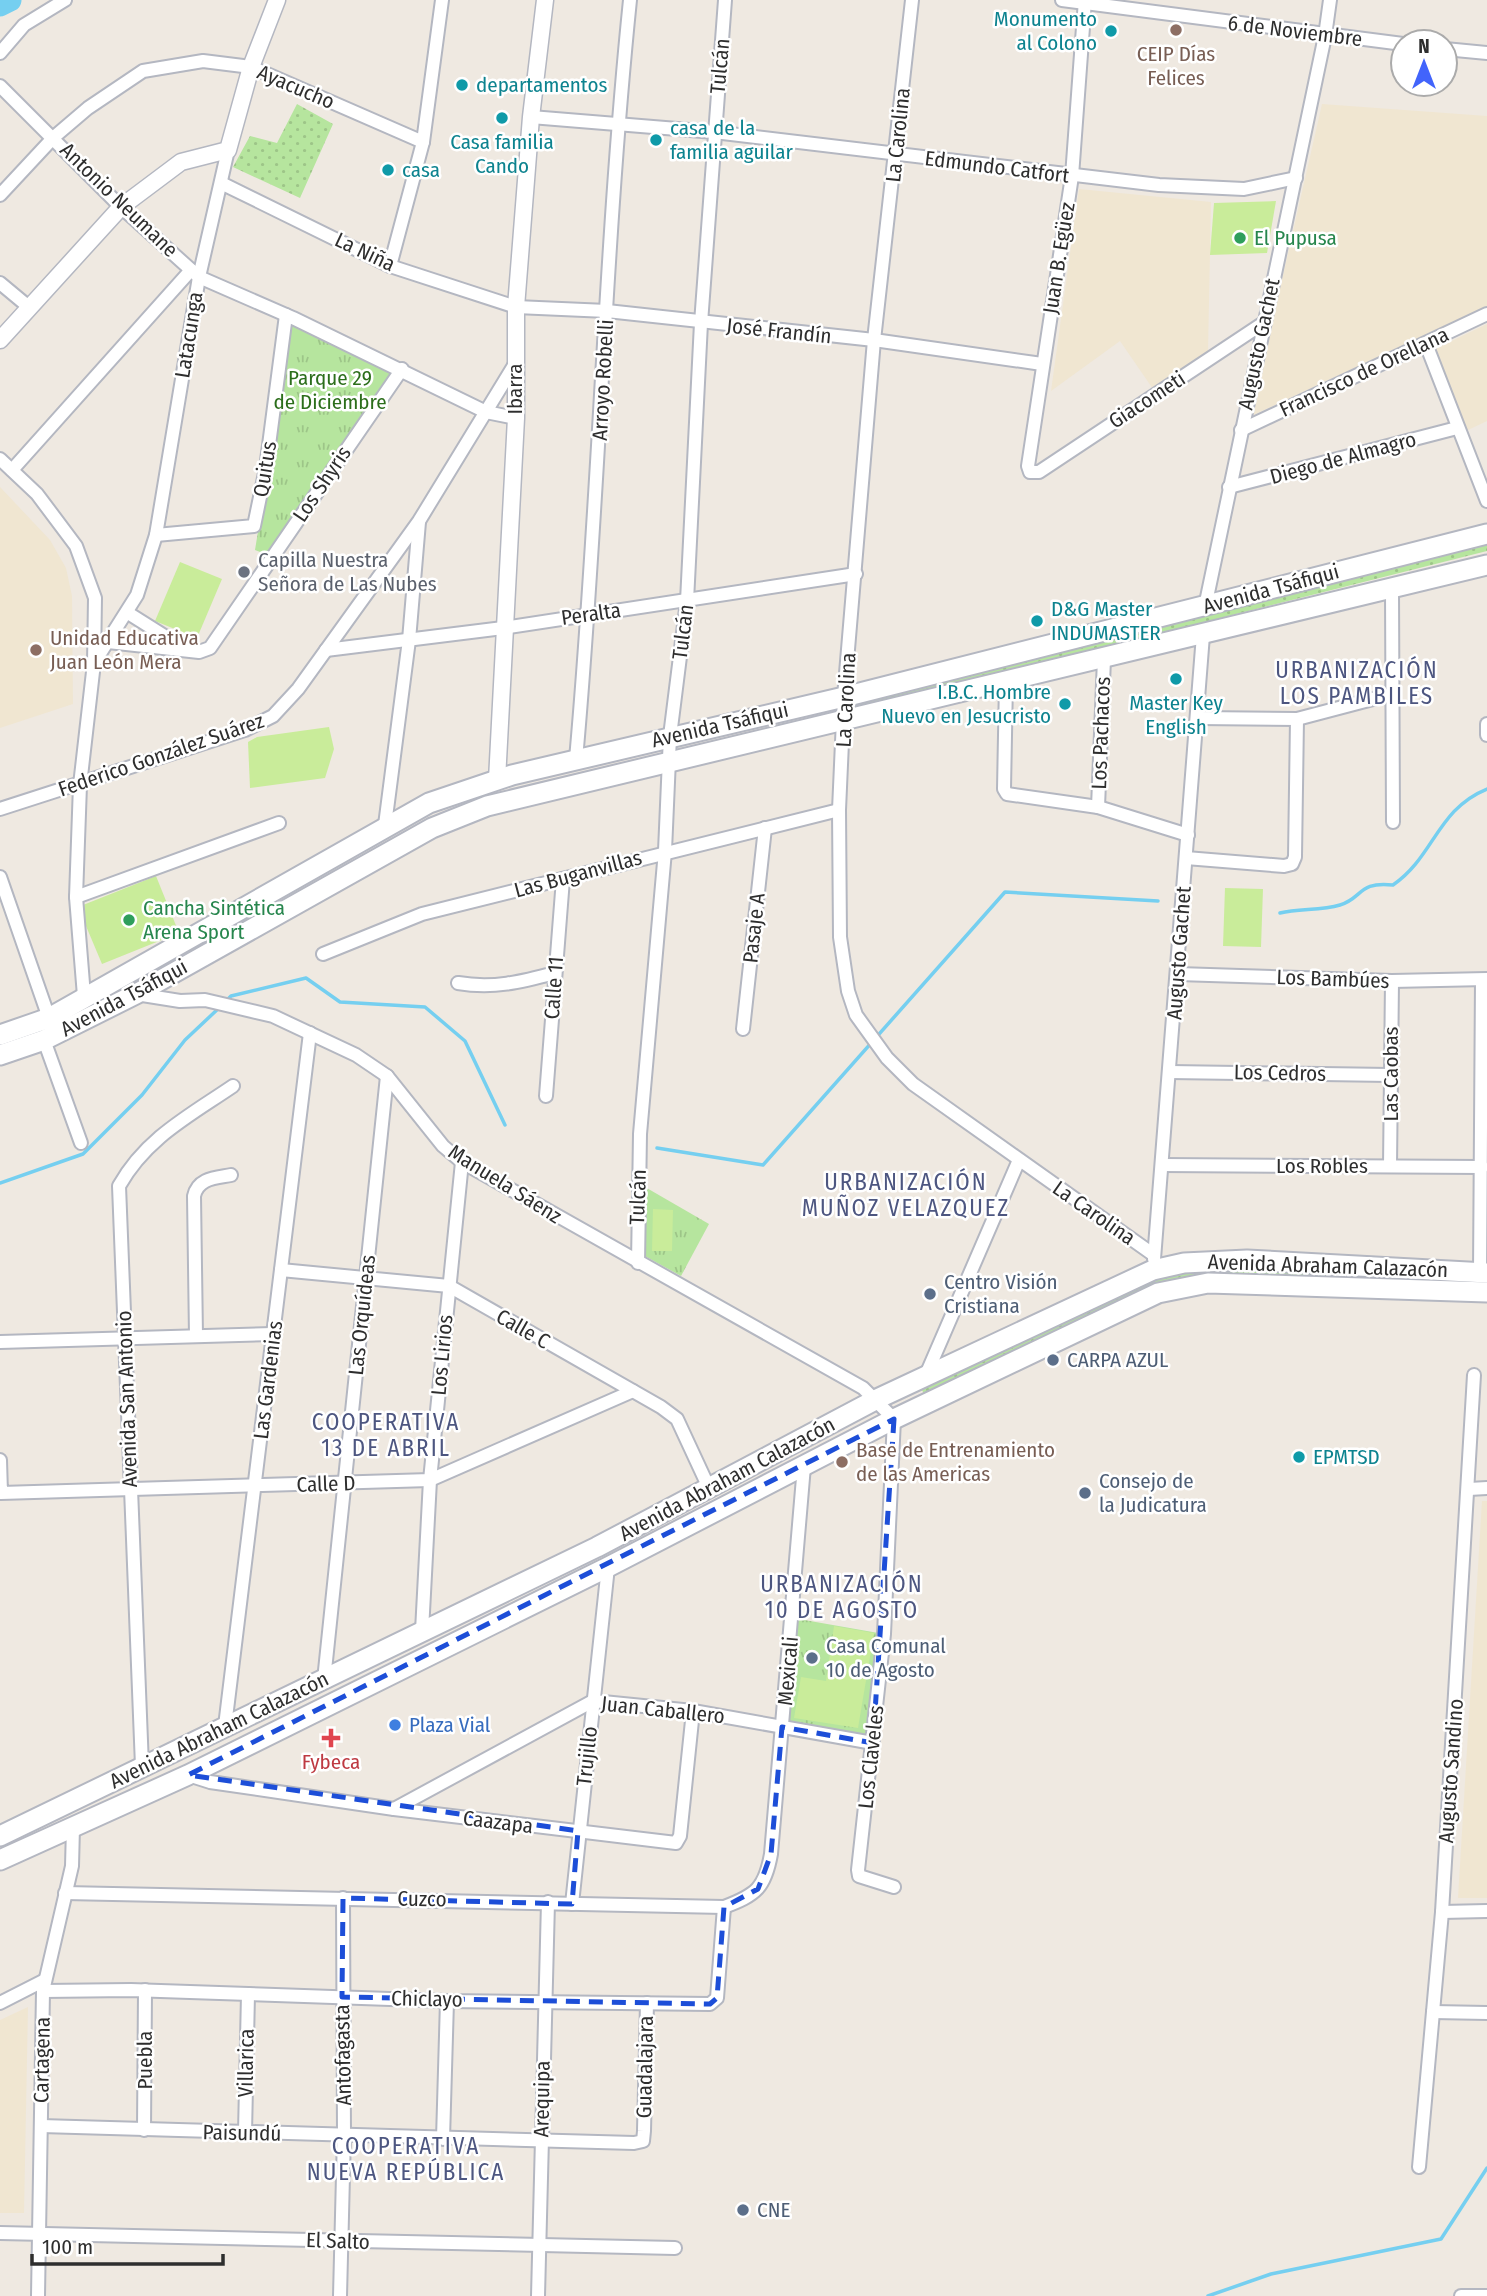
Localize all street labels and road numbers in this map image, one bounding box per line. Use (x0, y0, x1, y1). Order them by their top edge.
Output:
street label: 6 de Noviembre (1226, 10, 1364, 52)
street label: Tulcán (705, 37, 735, 95)
street label: Ayacucho (253, 59, 339, 115)
street label: La Carolina (880, 86, 916, 184)
street label: Antonio Neumane (55, 137, 183, 263)
street label: Edmundo Catfort (923, 145, 1071, 189)
street label: Juan B. Egüez (1037, 200, 1081, 316)
street label: La Niña (331, 227, 399, 277)
street label: Augusto Gachet (1232, 276, 1286, 412)
street label: Latacunga (169, 290, 209, 380)
street label: José Frandín (725, 313, 833, 349)
street label: Arroyo Robelli (587, 319, 619, 441)
street label: Francisco de Orellana (1275, 321, 1453, 423)
street label: Ibarra (502, 363, 528, 415)
street label: Giacometi (1104, 366, 1190, 434)
street label: Diego de Almagro (1267, 426, 1419, 490)
street label: Quitus (248, 439, 282, 499)
street label: Los Shyris (287, 441, 357, 527)
street label: Avenida Tsáfiqui (1200, 558, 1342, 620)
street label: Peralta (559, 597, 623, 631)
street label: Tulcán (667, 603, 699, 661)
street label: La Carolina (831, 652, 861, 748)
street label: Los Pachacos (1086, 676, 1116, 790)
street label: Avenida Tsáfiqui (649, 697, 791, 753)
street label: Federico González Suárez (55, 708, 267, 802)
street label: Las Buganvillas (511, 844, 645, 904)
street label: Augusto Gachet (1161, 885, 1197, 1021)
street label: Pasaje A (737, 892, 771, 964)
street label: Avenida Tsáfiqui (56, 954, 192, 1042)
street label: Calle 11 (539, 956, 569, 1020)
street label: Los Bambúes (1276, 964, 1390, 994)
street label: Las Caobas (1378, 1026, 1404, 1122)
street label: Los Cedros (1234, 1059, 1326, 1087)
street label: Manuela Sáenz (444, 1139, 566, 1229)
street label: Los Robles (1276, 1153, 1368, 1179)
street label: Tulcán (624, 1169, 652, 1225)
street label: La Carolina (1048, 1175, 1140, 1251)
street label: Avenida Abraham Calazacón (1207, 1249, 1449, 1283)
street label: Las Orquídeas (343, 1253, 381, 1377)
street label: Calle C (492, 1303, 555, 1355)
street label: Avenida San Antonio (111, 1310, 143, 1488)
street label: Los Lirios (426, 1313, 458, 1396)
street label: Las Gardenias (248, 1319, 288, 1441)
street label: Avenida Abraham Calazacón (615, 1411, 839, 1547)
street label: Calle D (296, 1470, 356, 1498)
street label: Mexicali (772, 1635, 804, 1707)
street label: Avenida Abraham Calazacón (105, 1666, 333, 1794)
street label: Juan Caballero (600, 1691, 726, 1729)
street label: Augusto Sandino (1433, 1698, 1469, 1844)
street label: Los Claveles (853, 1704, 889, 1810)
street label: Trujillo (571, 1725, 603, 1787)
street label: Caazapa (461, 1805, 535, 1839)
street label: Cuzco (397, 1886, 447, 1912)
street label: Chiclayo (391, 1985, 463, 2013)
street label: Antofagasta (329, 2004, 357, 2106)
street label: Guadalajara (631, 2015, 659, 2119)
street label: Cartagena (28, 2017, 56, 2103)
street label: Villarica (232, 2028, 260, 2098)
street label: Puebla (132, 2031, 158, 2089)
street label: Arequipa (528, 2060, 556, 2138)
street label: Paisundú (202, 2119, 282, 2147)
street label: El Salto (306, 2227, 370, 2255)

